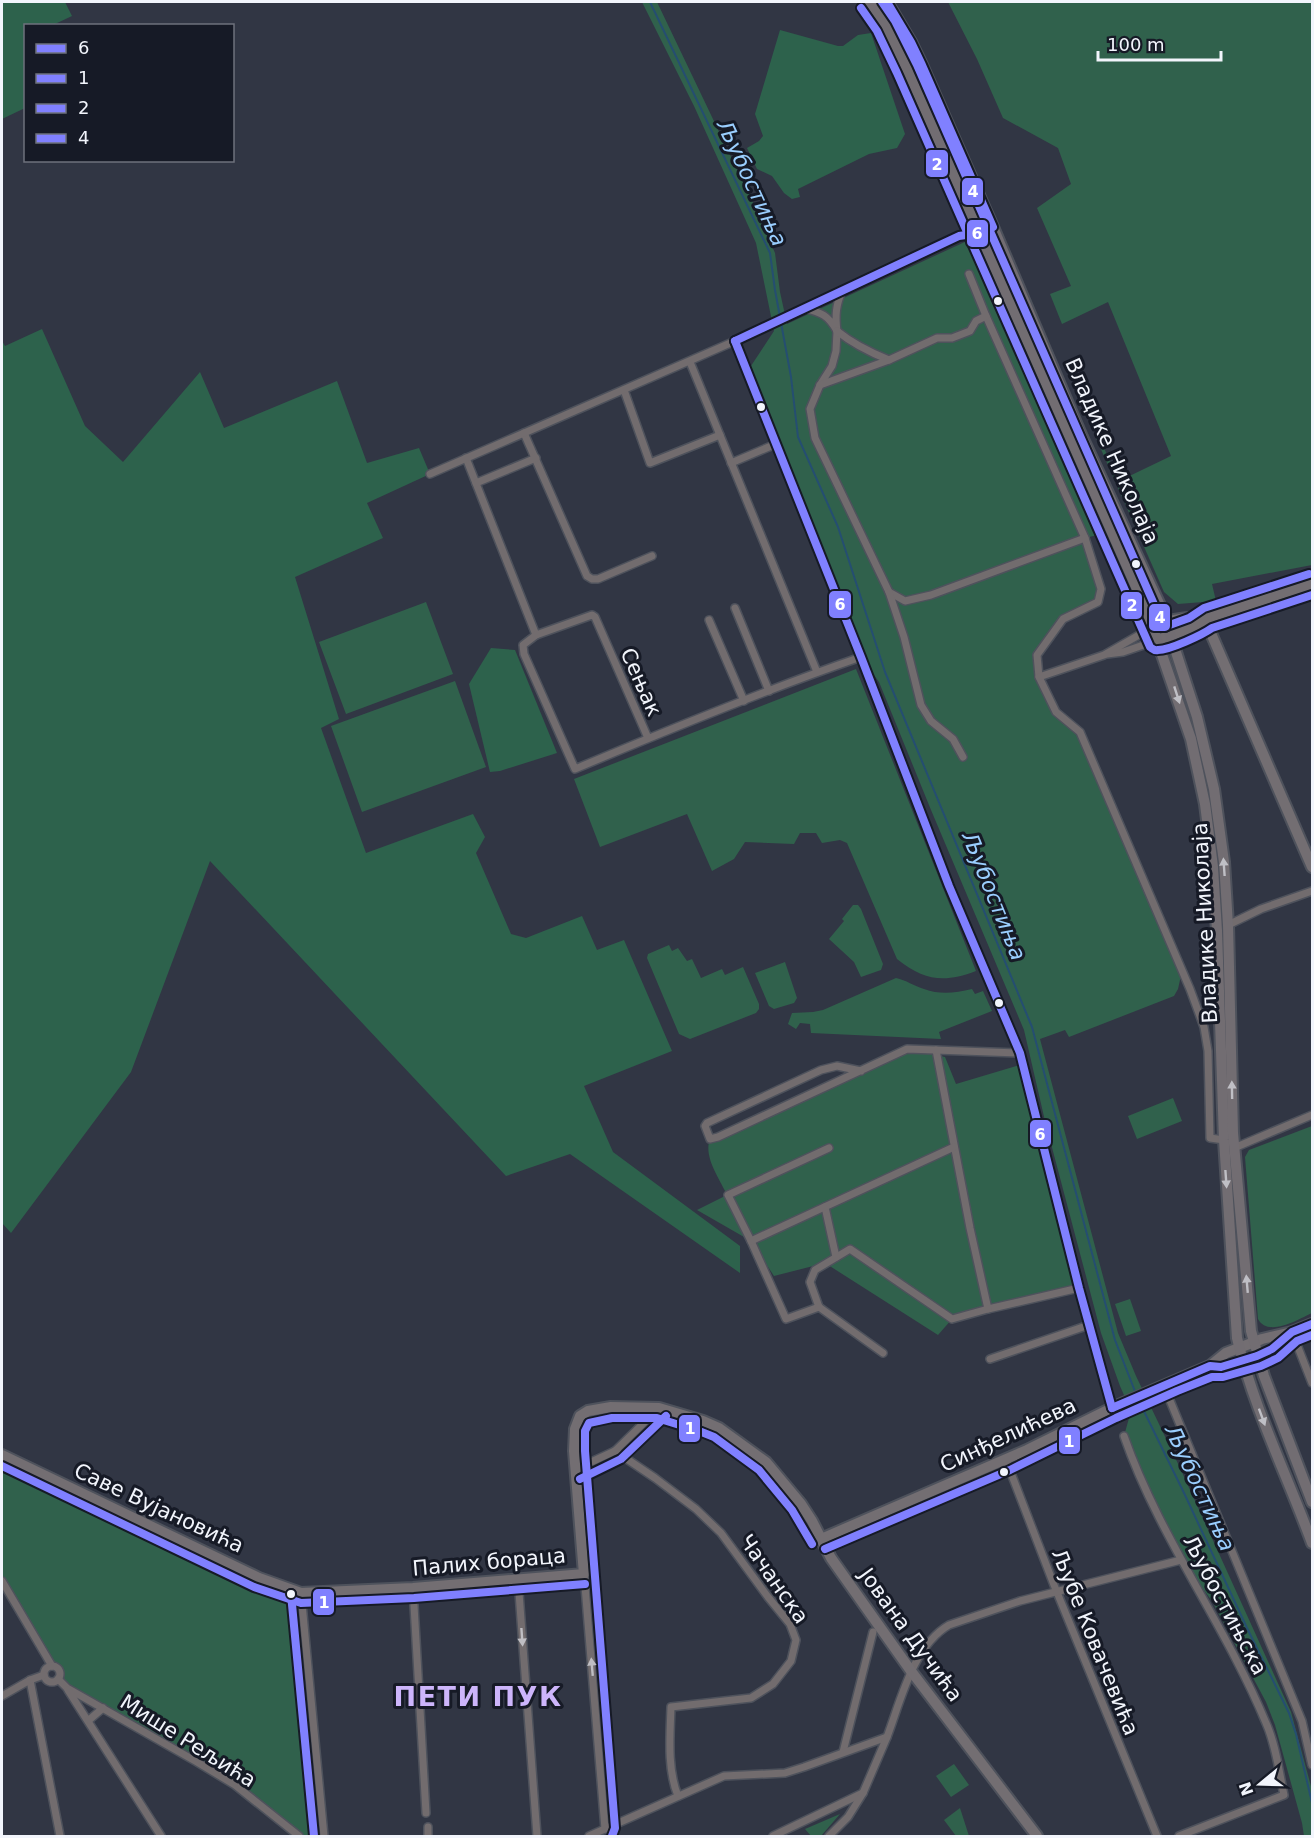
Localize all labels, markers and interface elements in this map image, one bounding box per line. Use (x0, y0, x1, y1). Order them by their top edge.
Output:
legend (24, 24, 234, 162)
scale bar (1098, 24, 1221, 62)
text: 100 m (1107, 34, 1165, 55)
text: 6 (78, 37, 89, 58)
text: 1 (78, 67, 89, 88)
text: 2 (78, 97, 89, 118)
water label: Љубостиња (711, 115, 792, 250)
text: 4 (78, 127, 89, 148)
line badge: 2 (925, 149, 949, 178)
text: 2 (931, 155, 943, 174)
line badge: 4 (961, 177, 984, 206)
text: 4 (967, 182, 979, 201)
line badge: 6 (966, 219, 989, 248)
text: 6 (971, 224, 983, 243)
unlabelled marker (992, 295, 1004, 307)
street label: Владике Николаја (1060, 354, 1164, 548)
unlabelled marker (755, 401, 767, 413)
unlabelled marker (1130, 558, 1142, 570)
line badge: 6 (828, 590, 852, 619)
line badge: 2 (1120, 591, 1143, 620)
text: 6 (834, 595, 846, 614)
text: 2 (1126, 596, 1138, 615)
line badge: 4 (1148, 603, 1171, 632)
text: 4 (1154, 608, 1166, 627)
street label: Сењак (615, 644, 667, 720)
one-way arrow (1172, 686, 1182, 704)
street label: Владике Николаја (1188, 822, 1222, 1024)
water label: Љубостиња (956, 827, 1031, 964)
one-way arrow (1220, 857, 1229, 876)
unlabelled marker (993, 997, 1005, 1009)
one-way arrow (1227, 1080, 1237, 1099)
line badge: 6 (1029, 1119, 1052, 1148)
text: 6 (1034, 1125, 1046, 1144)
one-way arrow (1221, 1170, 1231, 1189)
one-way arrow (1242, 1275, 1252, 1294)
street label: Синђелићева (936, 1393, 1080, 1477)
one-way arrow (1258, 1408, 1268, 1426)
line badge: 1 (678, 1414, 701, 1443)
text: 1 (684, 1419, 696, 1438)
water label: Љубостиња (1159, 1420, 1240, 1555)
line badge: 1 (1058, 1426, 1081, 1455)
text: 1 (1063, 1432, 1075, 1451)
street label: Саве Вујановића (70, 1458, 248, 1558)
unlabelled marker (998, 1466, 1010, 1478)
street label: Чачанска (735, 1530, 813, 1628)
street label: Љубостињска (1178, 1531, 1272, 1679)
street label: Палих бораца (411, 1543, 567, 1581)
street label: Љубе Ковачевића (1047, 1545, 1143, 1739)
street label: Јована Дучића (853, 1562, 967, 1706)
unlabelled marker (285, 1588, 297, 1600)
line badge: 1 (312, 1588, 335, 1616)
text: 1 (318, 1593, 330, 1612)
one-way arrow (517, 1628, 527, 1647)
one-way arrow (587, 1657, 596, 1676)
district label: ПЕТИ ПУК (394, 1681, 562, 1712)
street label: Мише Рељића (116, 1690, 260, 1792)
north arrow (1230, 1754, 1290, 1814)
text: N (1235, 1779, 1257, 1798)

